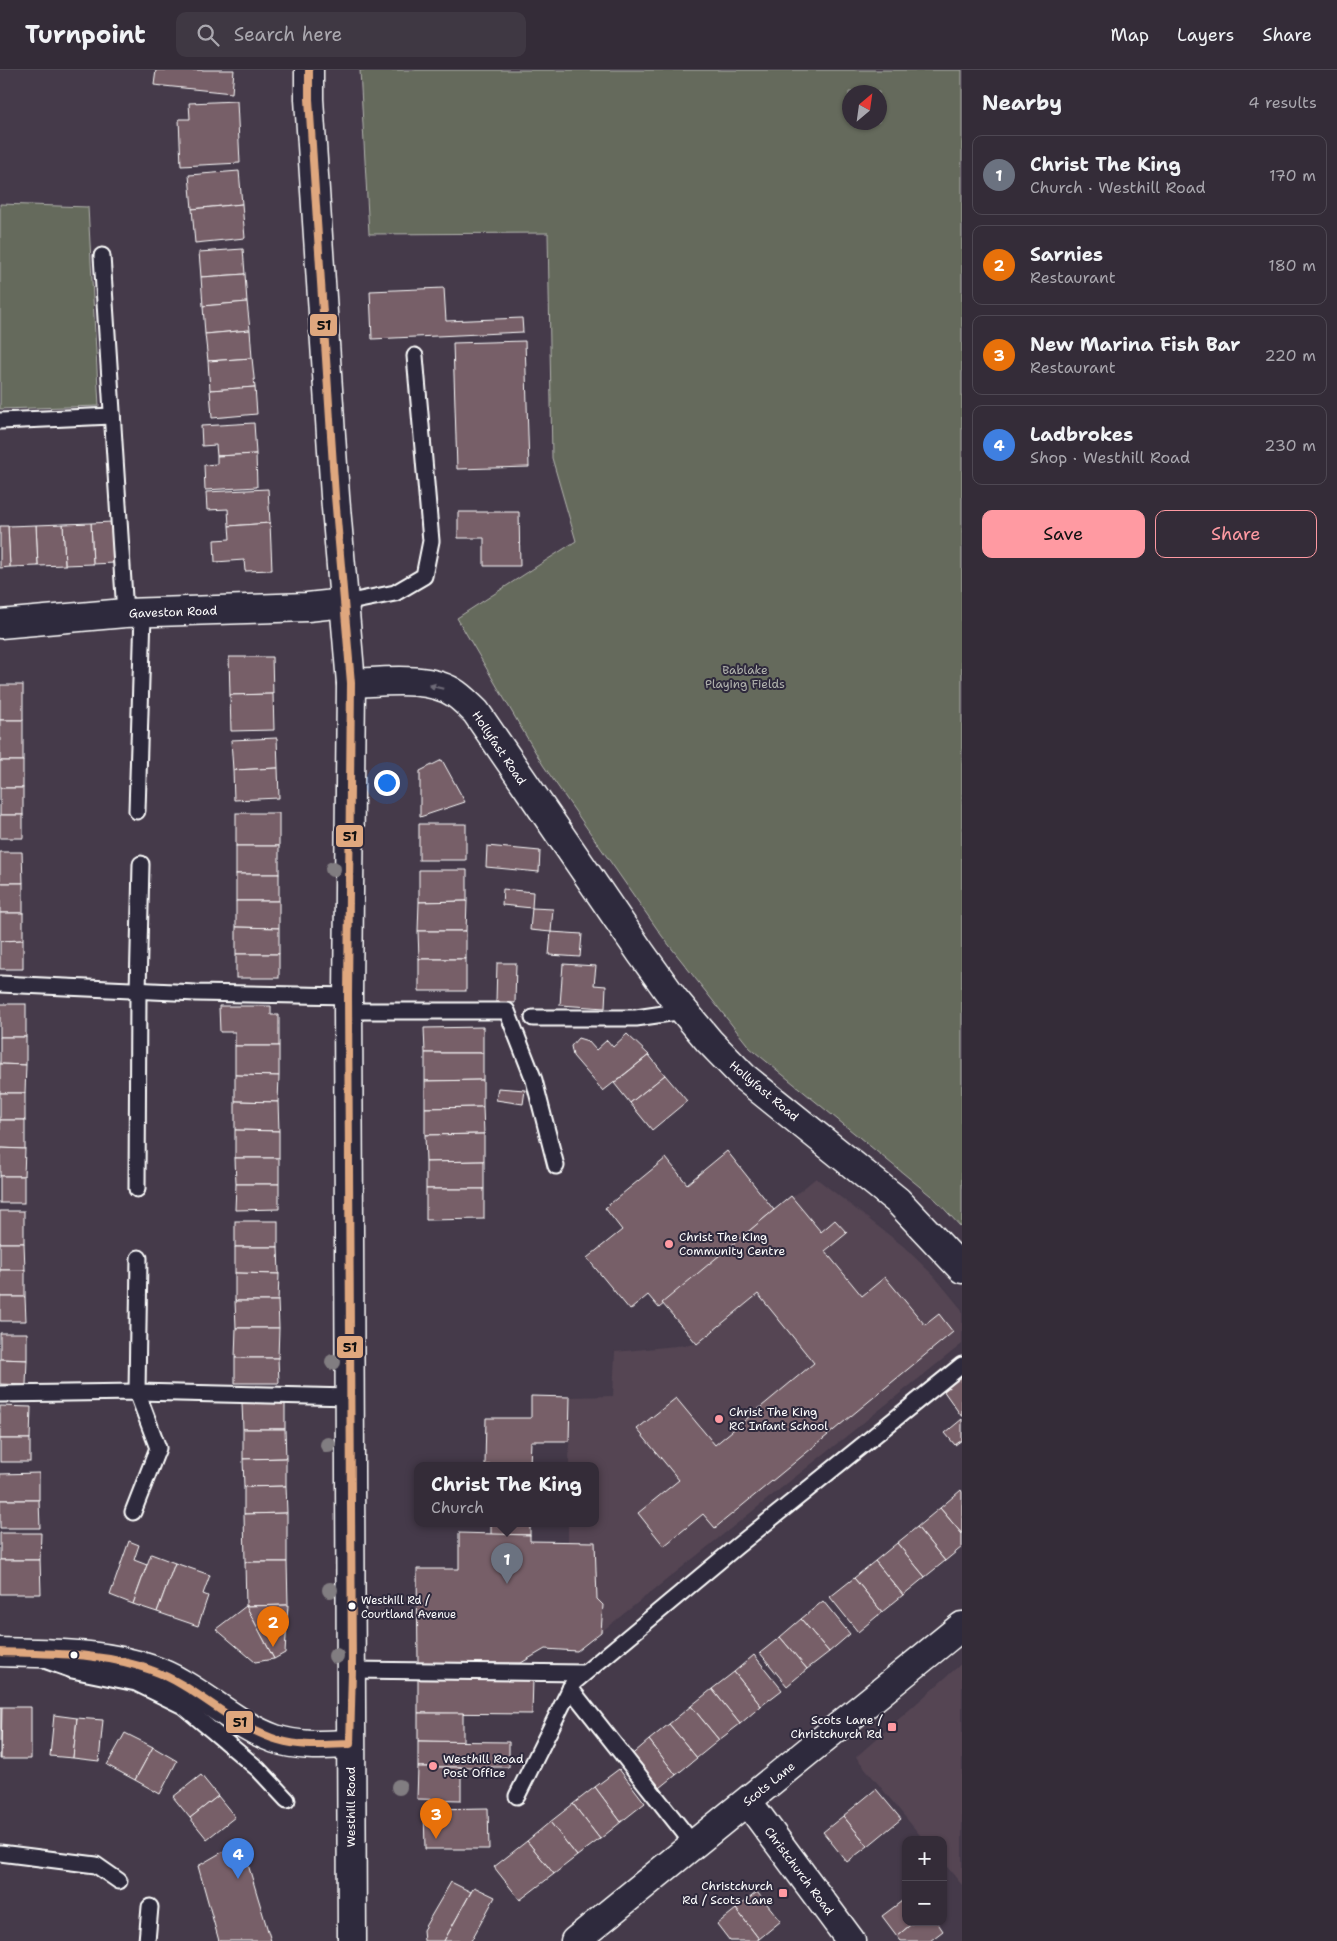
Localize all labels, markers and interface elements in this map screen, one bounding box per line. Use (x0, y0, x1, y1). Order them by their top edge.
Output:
search box (176, 12, 526, 57)
text: Turnpoint (25, 19, 146, 51)
icon: search (194, 21, 222, 49)
text: Search here (234, 22, 342, 47)
text: Map (1111, 23, 1149, 47)
text: Layers (1177, 23, 1234, 47)
text: Share (1262, 23, 1312, 47)
north arrow (842, 85, 887, 130)
text: Nearby (982, 89, 1062, 117)
text: 4 results (1248, 92, 1317, 113)
text: Christ The King (1030, 152, 1181, 177)
text: 1 (995, 165, 1003, 186)
text: 170 m (1269, 165, 1316, 186)
text: Church · Westhill Road (1030, 177, 1206, 198)
text: Sarnies (1030, 242, 1103, 267)
text: 2 (993, 255, 1005, 276)
text: 180 m (1268, 255, 1316, 276)
text: Restaurant (1030, 267, 1116, 288)
line badge: 51 (309, 313, 338, 337)
text: 51 (317, 316, 331, 334)
text: New Marina Fish Bar (1030, 332, 1241, 357)
text: 3 (993, 345, 1005, 366)
text: 220 m (1264, 345, 1316, 366)
text: Restaurant (1030, 357, 1116, 378)
text: Ladbrokes (1030, 422, 1133, 447)
text: 4 (993, 435, 1005, 456)
text: 230 m (1264, 435, 1316, 456)
text: Shop · Westhill Road (1030, 447, 1190, 468)
button: Save (982, 510, 1145, 558)
button: Share (1155, 510, 1317, 558)
street label: Gaveston Road (129, 602, 218, 622)
park label: Bablake Playing Fields (705, 662, 785, 692)
one-way arrow (428, 683, 444, 691)
street label: Hollyfast Road (468, 708, 530, 788)
your location (374, 770, 400, 796)
line badge: 51 (335, 824, 364, 848)
text: 51 (343, 827, 357, 845)
street label: Hollyfast Road (726, 1057, 802, 1125)
place label: Christ The King Community Centre (679, 1229, 785, 1259)
marker: Christ The King Community Centre (663, 1238, 675, 1250)
line badge: 51 (336, 1335, 364, 1359)
text: 51 (343, 1338, 357, 1356)
place label: Christ The King RC Infant School (729, 1404, 828, 1434)
marker: Christ The King RC Infant School (713, 1413, 725, 1425)
popup (414, 1462, 599, 1527)
text: Christ The King (431, 1472, 582, 1497)
text: Church (431, 1497, 484, 1518)
pin: 1 (491, 1543, 523, 1584)
place label: Westhill Rd / Courtland Avenue (361, 1593, 456, 1622)
marker: Westhill Rd / Courtland Avenue (347, 1601, 357, 1611)
pin: 2 (257, 1606, 289, 1647)
unlabelled marker (69, 1650, 79, 1660)
line badge: 51 (225, 1710, 254, 1734)
place label: Scots Lane / Christchurch Rd (791, 1712, 884, 1742)
text: 51 (233, 1713, 247, 1731)
marker: Scots Lane / Christchurch Rd (886, 1721, 898, 1733)
place label: Westhill Road Post Office (443, 1751, 524, 1781)
street label: Scots Lane (740, 1758, 799, 1810)
marker: Westhill Road Post Office (427, 1760, 439, 1772)
street label: Westhill Road (343, 1766, 359, 1847)
pin: 3 (420, 1798, 452, 1839)
street label: Christchurch Road (761, 1824, 838, 1918)
map controls (902, 1836, 947, 1926)
button: + (902, 1836, 947, 1881)
pin: 4 (222, 1838, 254, 1879)
place label: Christchurch Rd / Scots Lane (682, 1878, 773, 1908)
button: − (902, 1881, 947, 1926)
marker: Christchurch Rd / Scots Lane (777, 1887, 789, 1899)

